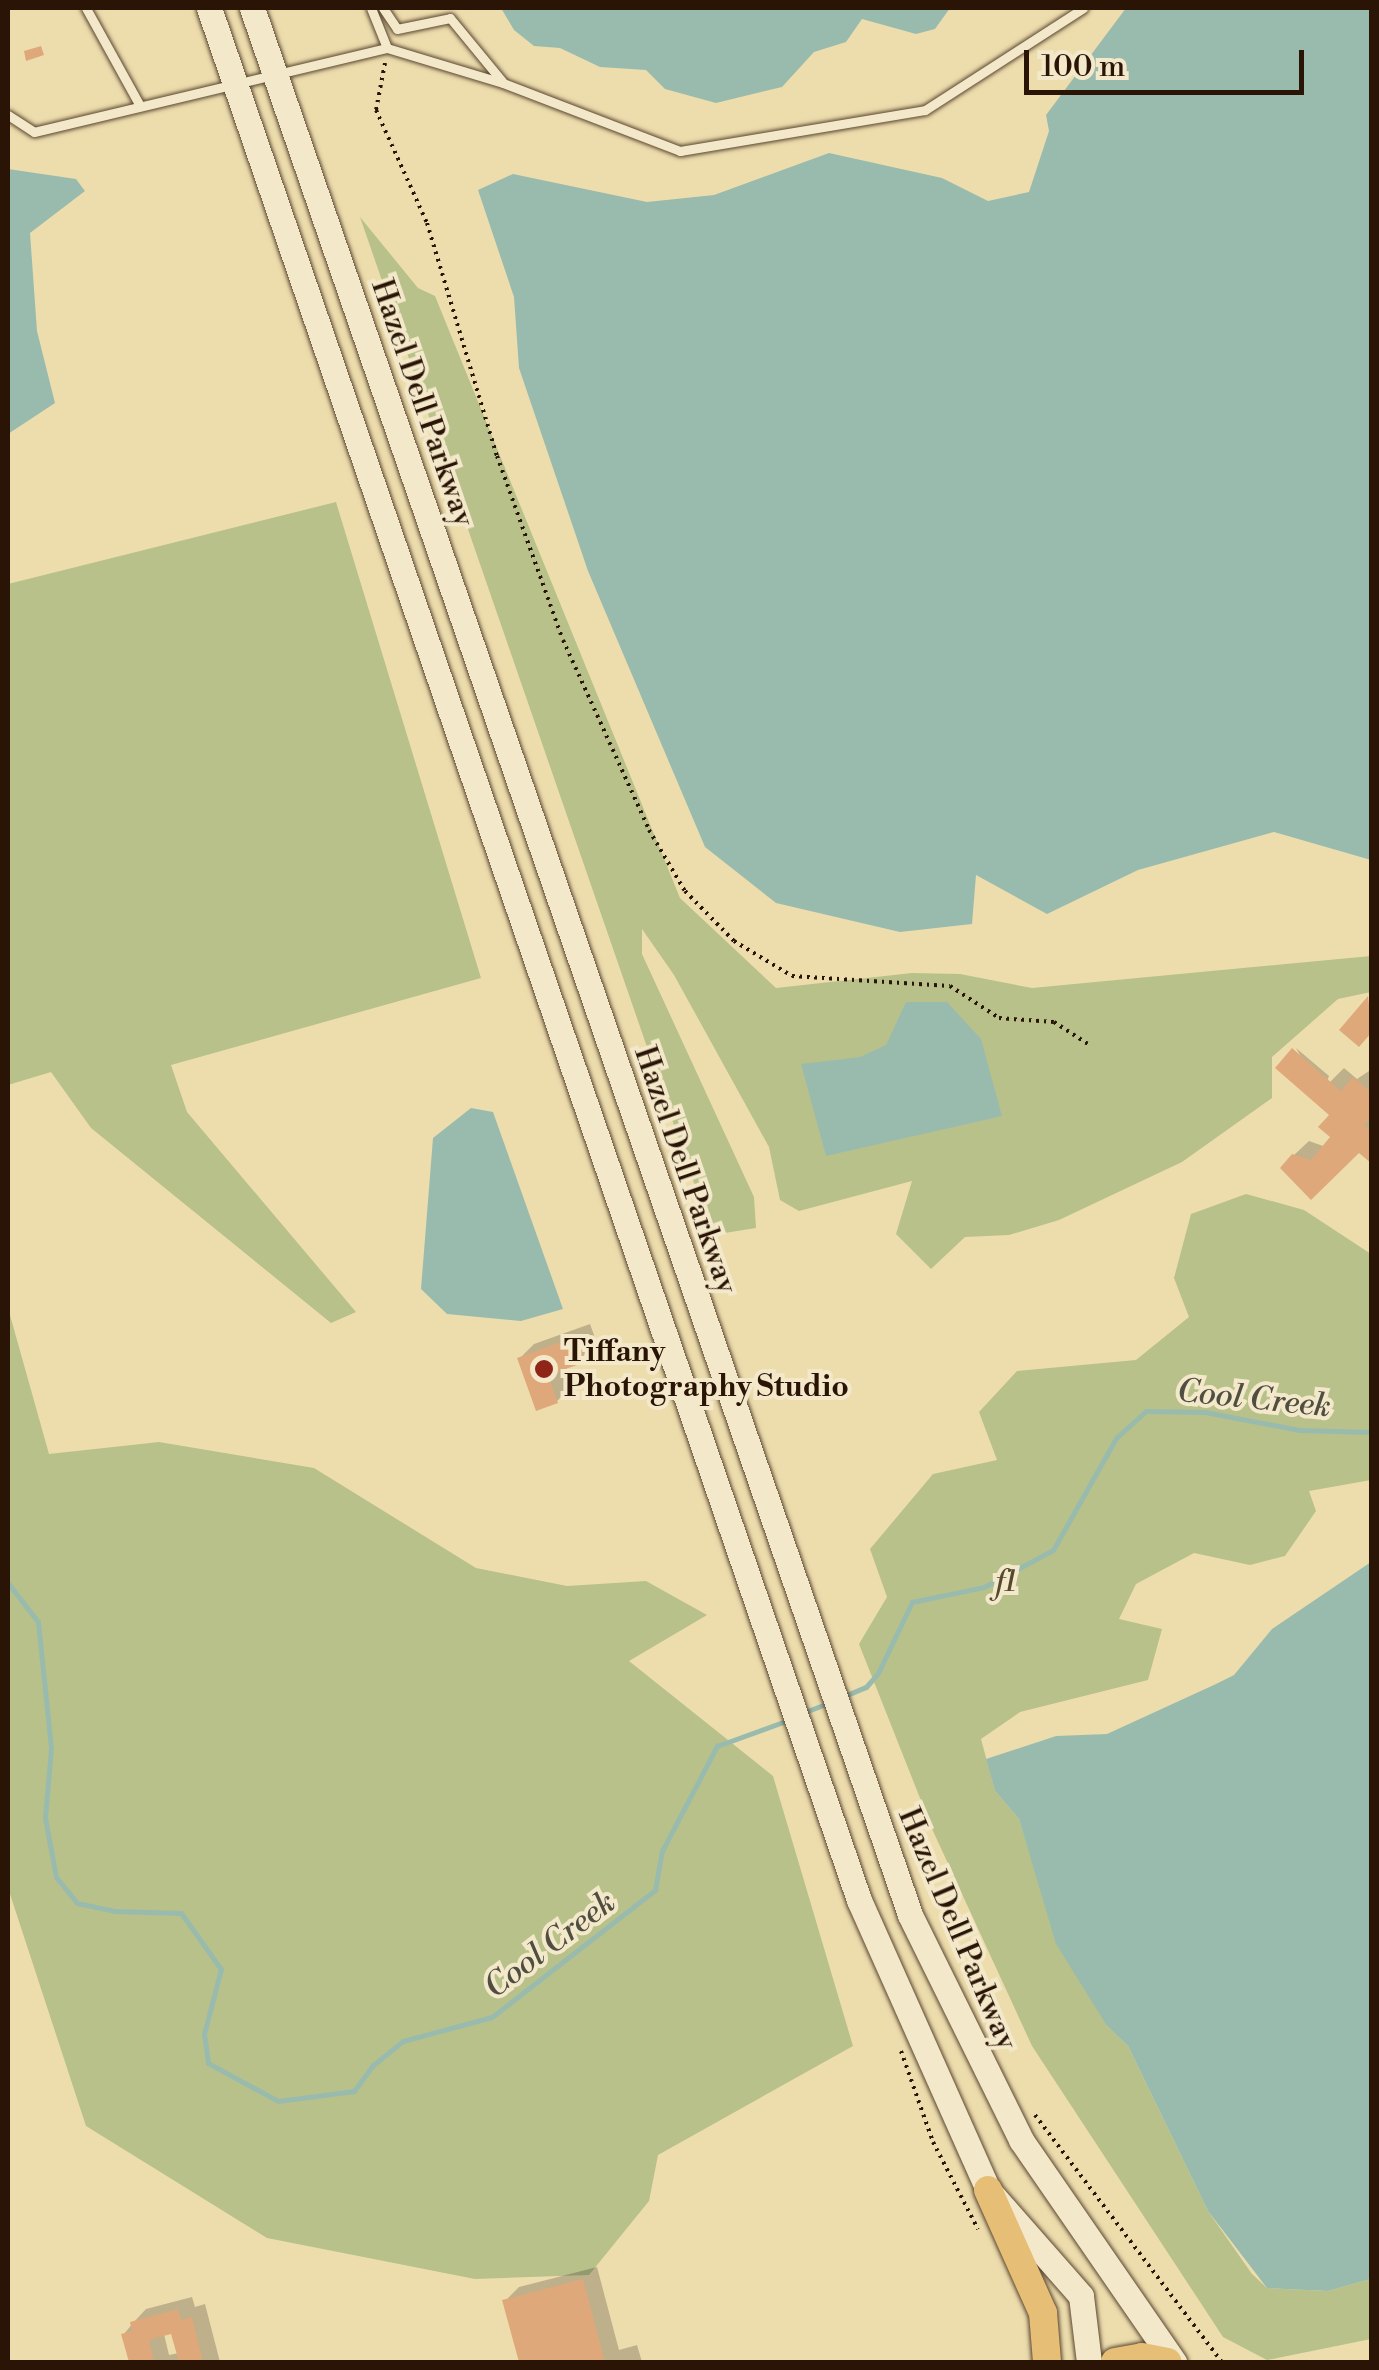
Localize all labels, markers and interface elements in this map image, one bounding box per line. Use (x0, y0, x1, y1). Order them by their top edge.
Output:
scale bar (1029, 30, 1309, 92)
text: 100 m (1041, 48, 1125, 86)
street label: Hazel Dell Parkway (363, 275, 481, 531)
street label: Hazel Dell Parkway (626, 1042, 744, 1298)
place label: Tiffany Photography Studio (564, 1334, 849, 1404)
marker: Tiffany Photography Studio (533, 1358, 555, 1380)
water label: Cool Creek (1175, 1372, 1333, 1426)
park label: f1 (995, 1564, 1015, 1600)
street label: Hazel Dell Parkway (890, 1803, 1024, 2055)
water label: Cool Creek (477, 1883, 623, 2007)

